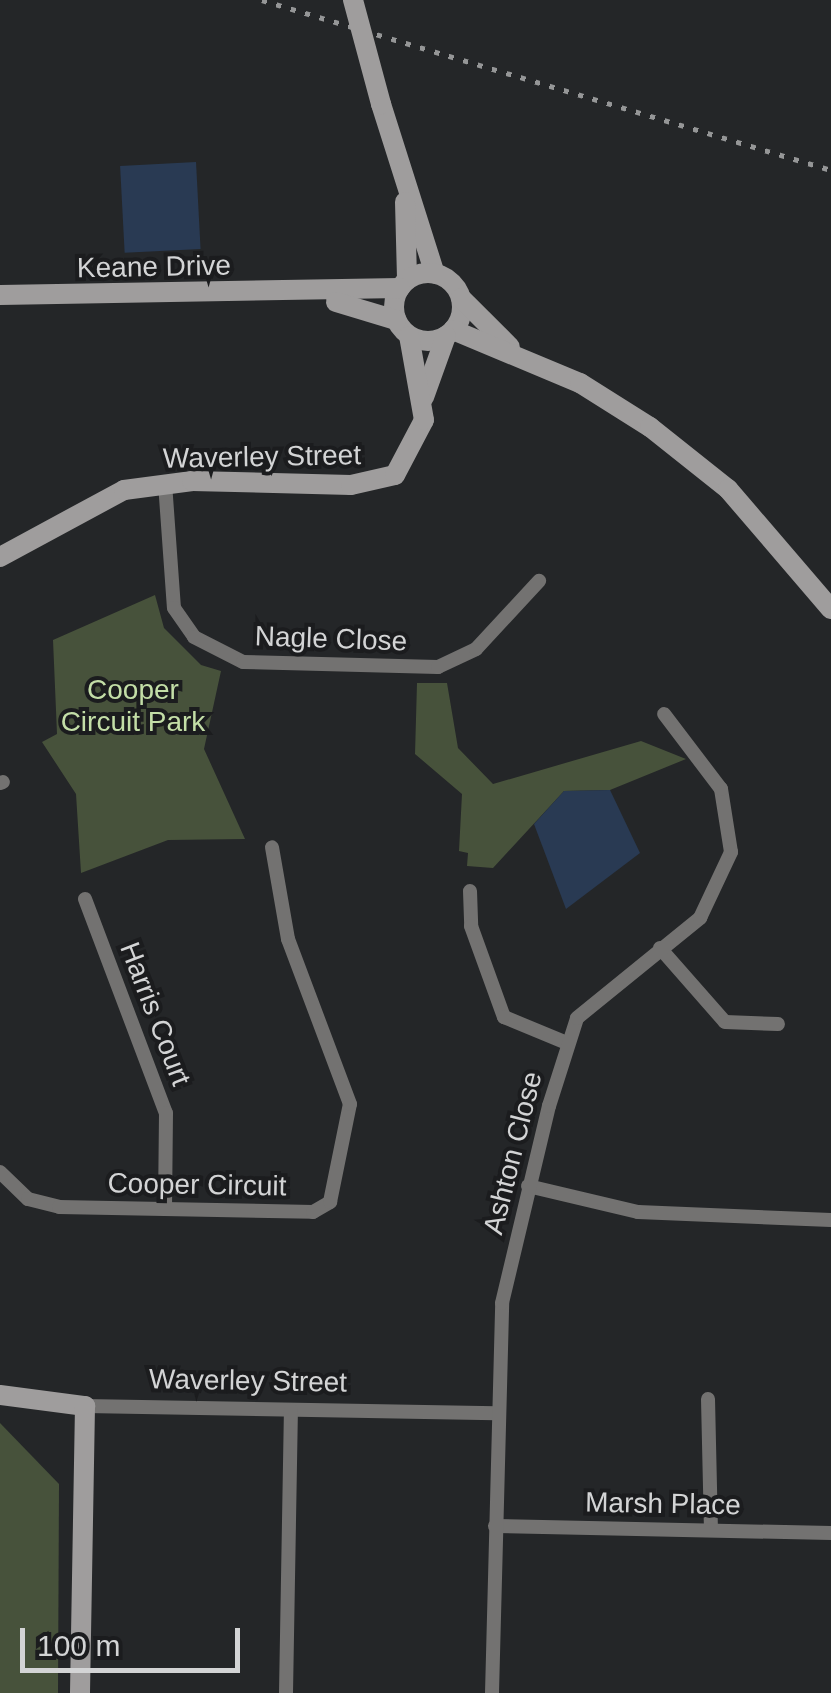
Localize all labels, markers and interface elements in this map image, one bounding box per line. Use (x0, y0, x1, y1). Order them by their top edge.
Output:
street label: Keane Drive (77, 249, 231, 285)
street label: Waverley Street (163, 438, 361, 476)
street label: Nagle Close (254, 620, 408, 658)
park label: Cooper Circuit Park (61, 673, 205, 739)
street label: Harris Court (112, 938, 198, 1090)
street label: Ashton Close (477, 1068, 549, 1238)
street label: Cooper Circuit (107, 1167, 287, 1203)
street label: Waverley Street (149, 1362, 347, 1400)
street label: Marsh Place (585, 1486, 741, 1522)
scale bar (25, 1608, 245, 1670)
text: 100 m (37, 1629, 120, 1662)

